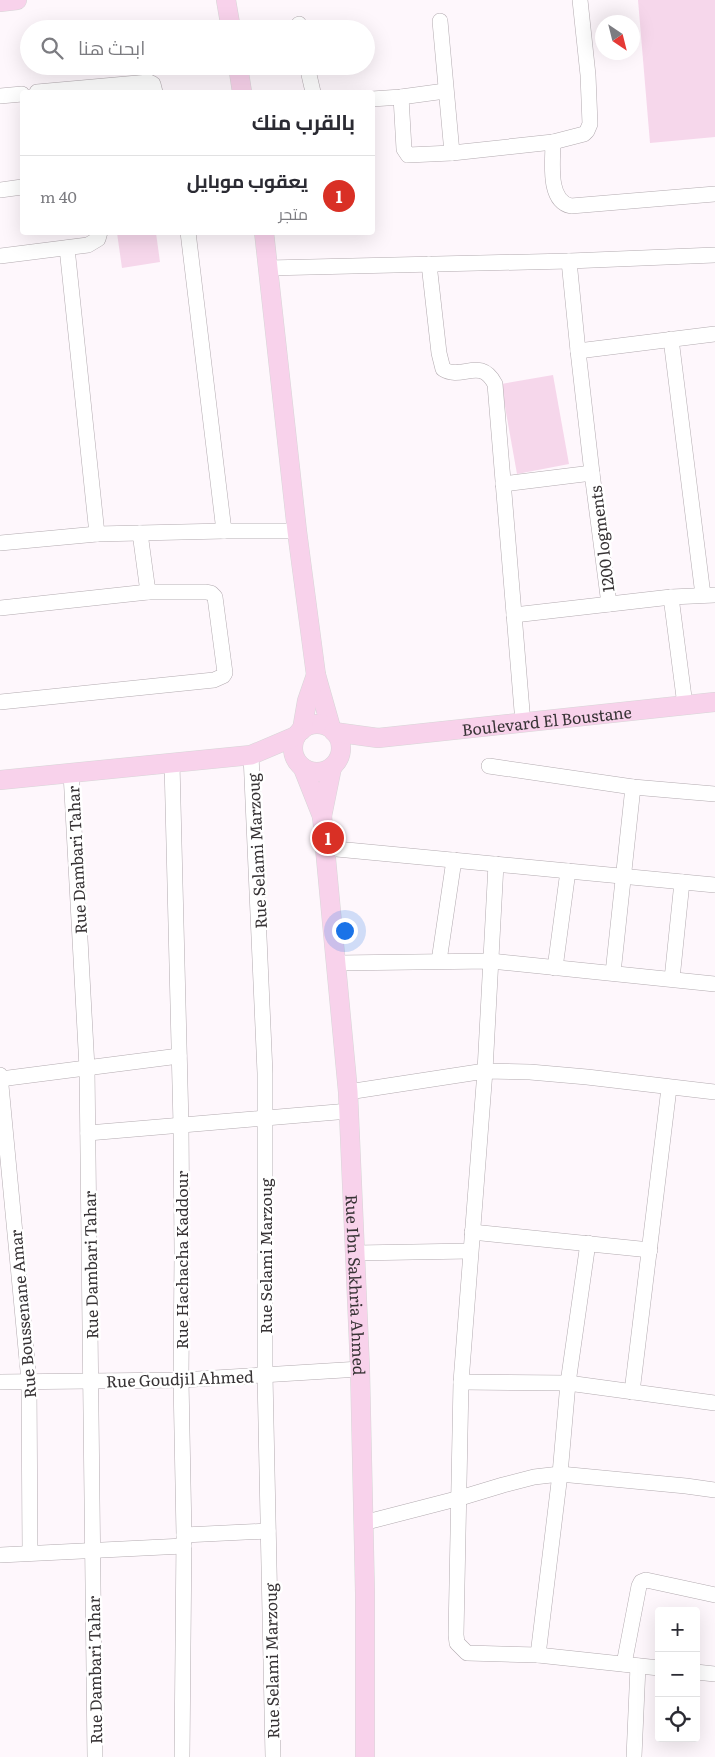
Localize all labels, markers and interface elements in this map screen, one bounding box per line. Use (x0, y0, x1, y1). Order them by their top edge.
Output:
north arrow (595, 15, 640, 60)
search box (20, 20, 375, 75)
text: ابحث هنا (78, 33, 145, 61)
icon: search (38, 34, 66, 62)
text: بالقرب منك (252, 105, 355, 136)
text: يعقوب موبايل (187, 166, 308, 194)
text: 40 m (40, 184, 77, 208)
text: 1 (336, 184, 342, 208)
text: متجر (279, 201, 308, 225)
street label: 1200 logments (583, 484, 619, 594)
street label: Boulevard El Boustane (460, 699, 633, 741)
street label: Rue Selami Marzoug (240, 772, 272, 929)
street label: Rue Dambari Tahar (60, 785, 92, 935)
pin: 1 (312, 819, 344, 857)
your location (332, 918, 358, 944)
street label: Rue Hachacha Kaddour (169, 1170, 193, 1349)
street label: Rue Selami Marzoug (253, 1178, 277, 1334)
street label: Rue Dambari Tahar (77, 1190, 103, 1339)
street label: Rue Ibn Sakhria Ahmed (340, 1194, 372, 1376)
street label: Rue Boussenane Amar (3, 1228, 41, 1399)
street label: Rue Goudjil Ahmed (106, 1363, 255, 1393)
street label: Rue Selami Marzoug (258, 1583, 284, 1739)
street label: Rue Dambari Tahar (81, 1595, 107, 1744)
map controls (655, 1607, 700, 1742)
button: + (655, 1607, 700, 1652)
button: − (655, 1652, 700, 1697)
button: locate (655, 1697, 700, 1742)

